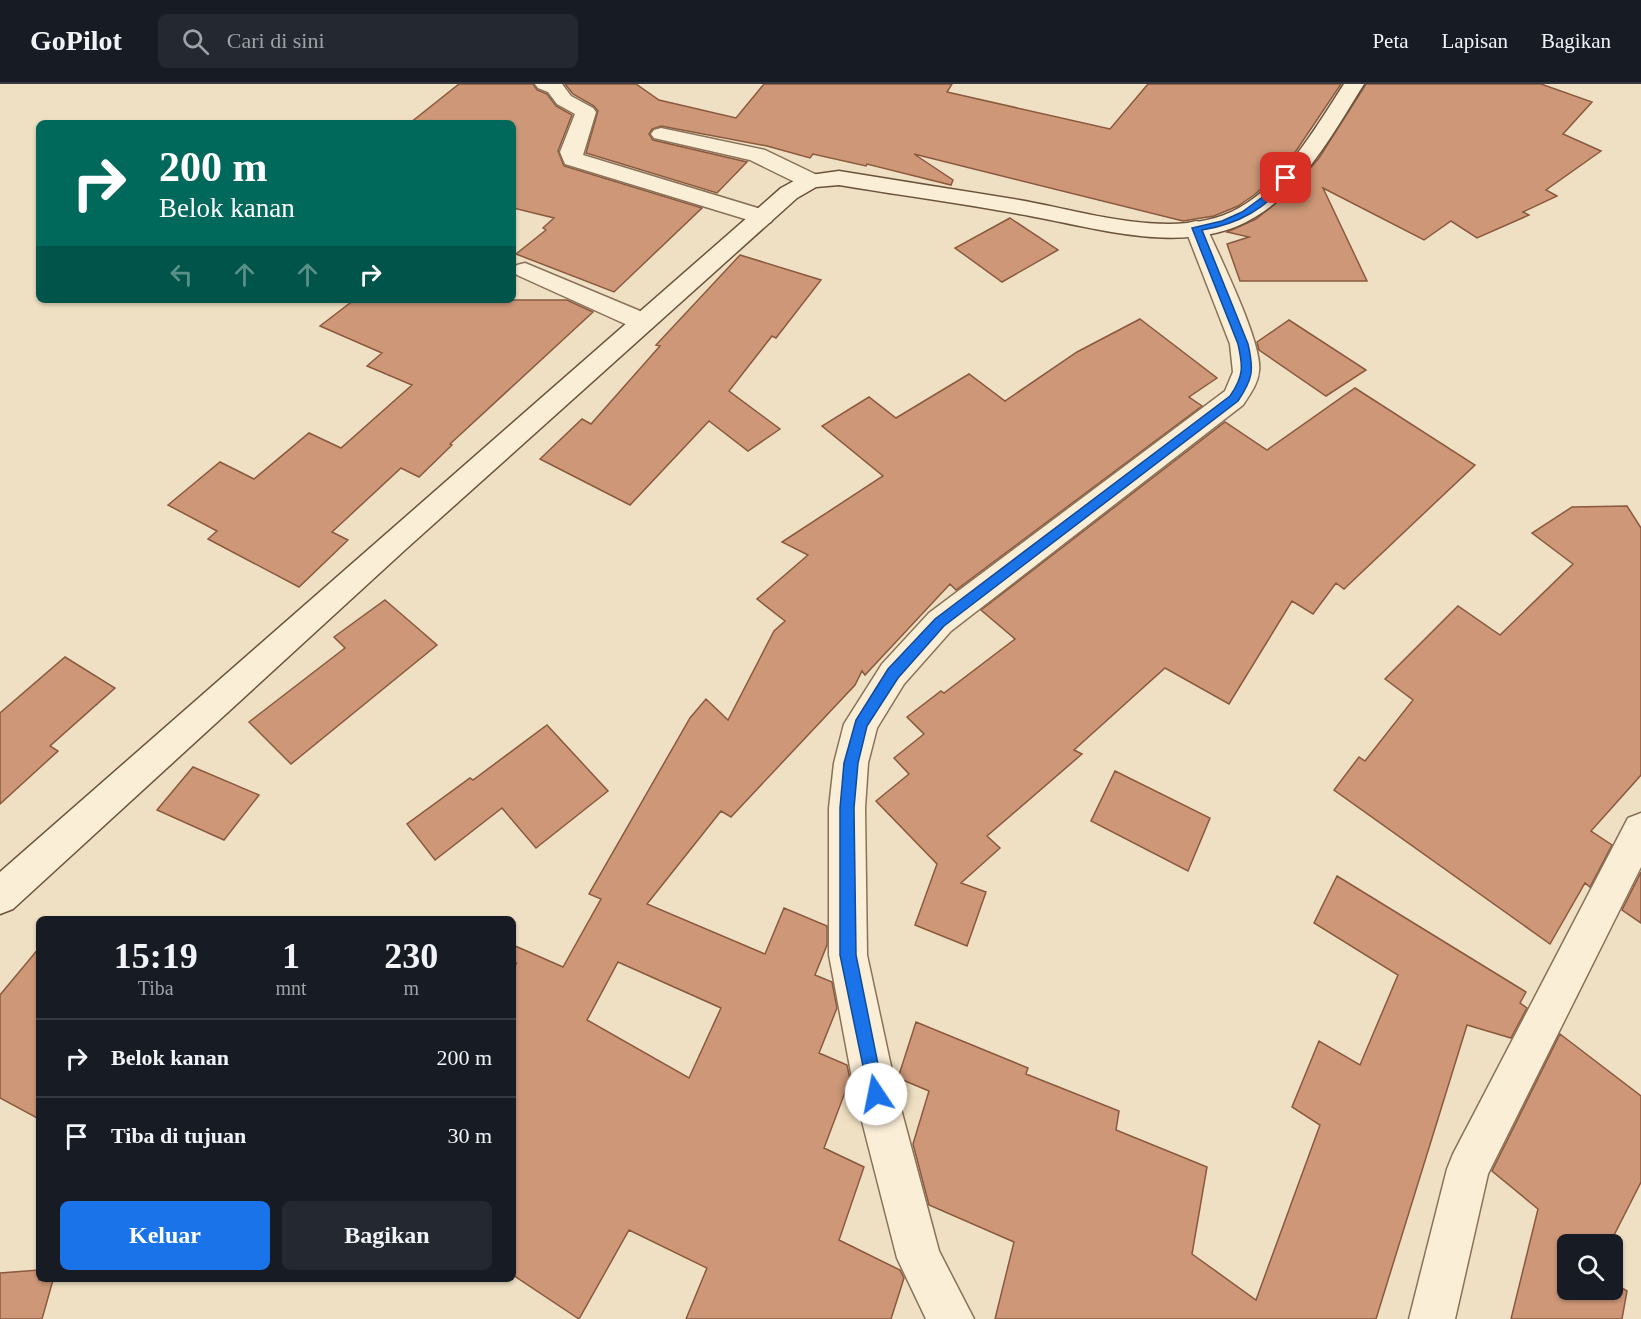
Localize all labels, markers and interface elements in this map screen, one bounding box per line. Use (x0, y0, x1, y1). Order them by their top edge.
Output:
search box (158, 14, 578, 68)
text: GoPilot (30, 25, 122, 56)
icon: search (179, 25, 212, 58)
text: Cari di sini (227, 28, 325, 53)
text: Peta (1372, 29, 1409, 53)
text: Lapisan (1442, 29, 1508, 53)
text: Bagikan (1541, 29, 1611, 53)
icon: right (60, 144, 138, 222)
text: 200 m (159, 144, 268, 190)
pin (1260, 152, 1311, 203)
icon: arrive (1269, 161, 1302, 194)
text: Belok kanan (159, 193, 295, 223)
icon: left (165, 258, 198, 291)
icon: ahead (228, 258, 261, 291)
icon: ahead (291, 258, 324, 291)
icon: right (354, 258, 387, 291)
text: 15:19 (114, 936, 198, 976)
text: 1 (282, 936, 300, 976)
text: 230 (384, 936, 438, 976)
text: Tiba (138, 977, 174, 999)
text: mnt (275, 977, 307, 999)
text: m (404, 977, 419, 999)
icon: right (60, 1042, 93, 1075)
text: Belok kanan (111, 1045, 229, 1070)
text: 200 m (436, 1045, 492, 1070)
position arrow (844, 1062, 908, 1126)
icon: arrive (60, 1120, 93, 1153)
text: Tiba di tujuan (111, 1123, 246, 1148)
text: 30 m (447, 1123, 492, 1148)
button: Keluar (60, 1201, 270, 1270)
button: Bagikan (282, 1201, 492, 1270)
map controls (1557, 1234, 1623, 1300)
button: search (1557, 1234, 1623, 1300)

